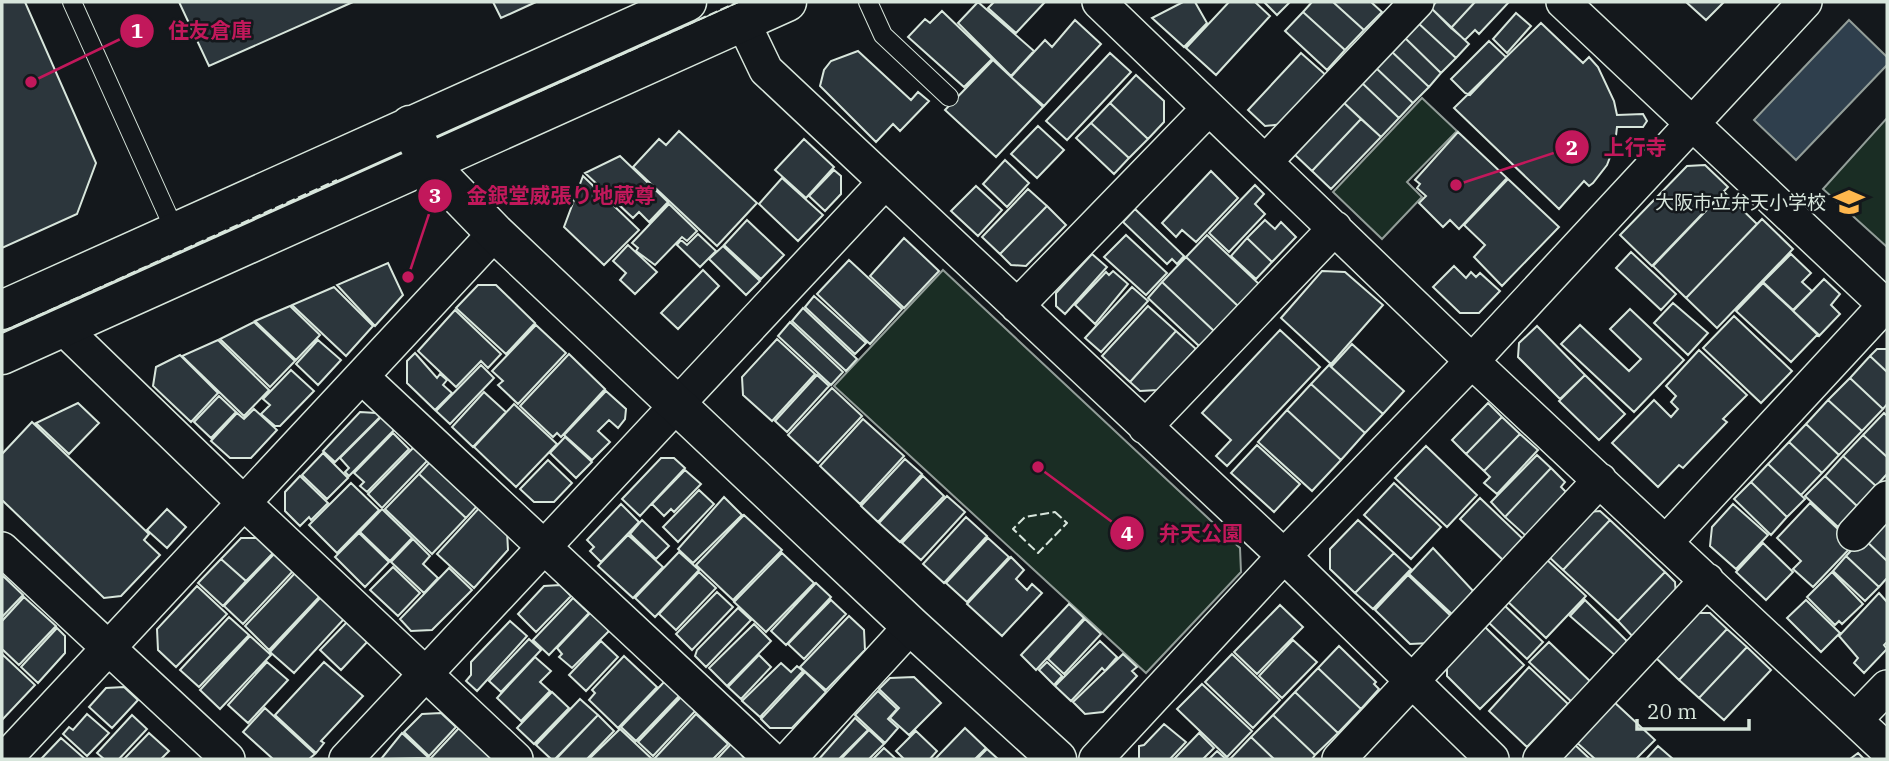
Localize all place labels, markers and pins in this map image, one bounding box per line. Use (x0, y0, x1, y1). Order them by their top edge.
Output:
callout: 住友倉庫 (119, 10, 266, 52)
callout: 上行寺 (1554, 126, 1680, 168)
callout: 金銀堂威張り地蔵尊 (418, 175, 670, 217)
school or university icon: 大阪市立弁天小学校 (1832, 185, 1866, 219)
place label: 大阪市立弁天小学校 (1655, 190, 1826, 214)
callout: 弁天公園 (1110, 512, 1257, 554)

